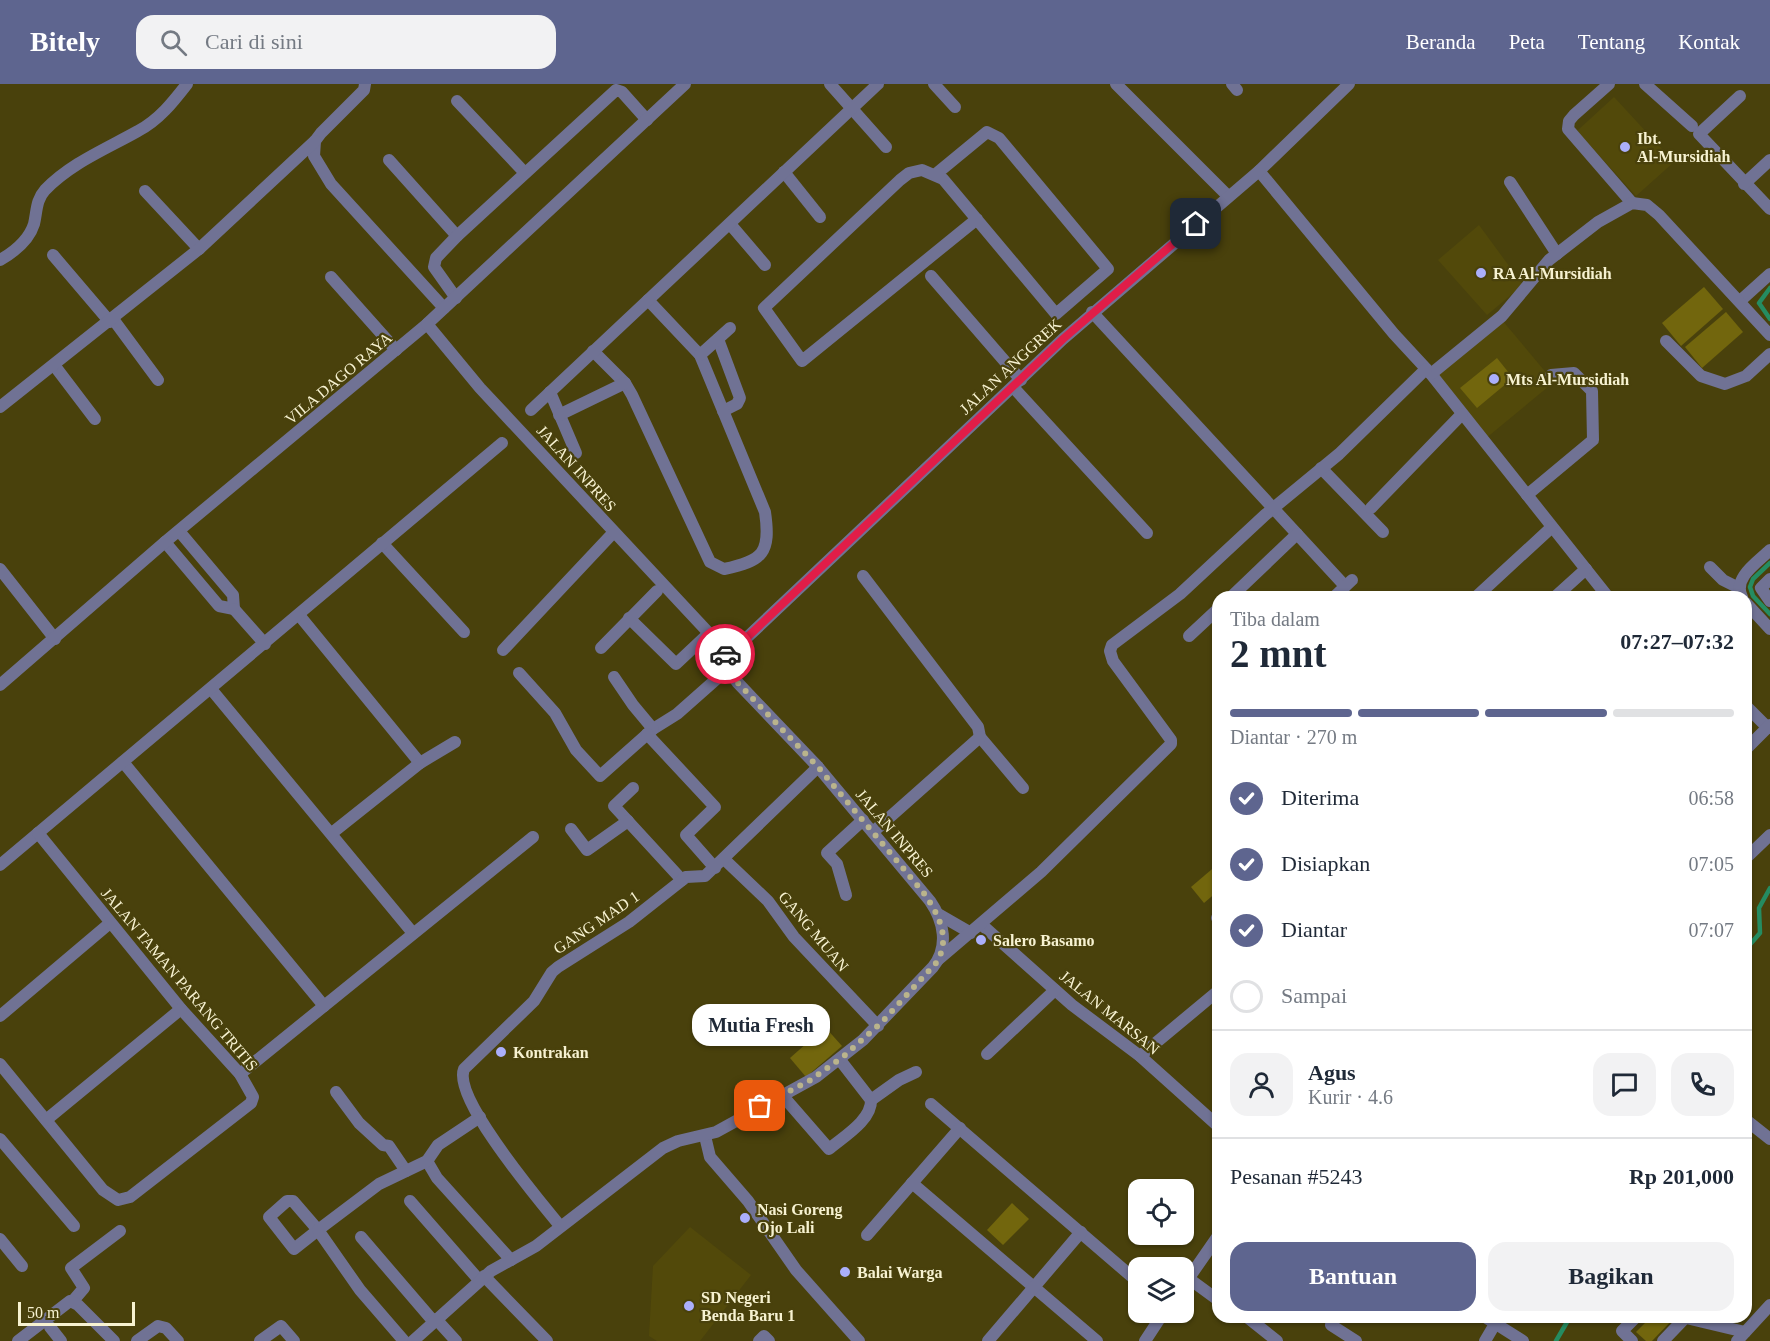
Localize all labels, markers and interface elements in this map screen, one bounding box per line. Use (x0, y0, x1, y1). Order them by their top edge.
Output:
search box (136, 15, 556, 69)
text: Bitely (30, 26, 100, 57)
icon: search (157, 26, 190, 59)
text: Cari di sini (205, 29, 303, 54)
text: Beranda (1406, 30, 1476, 54)
text: Peta (1509, 30, 1545, 54)
text: Tentang (1578, 30, 1645, 54)
text: Kontak (1678, 30, 1740, 54)
place label: Ibt. Al-Mursidiah (1637, 130, 1730, 165)
marker: Ibt. Al-Mursidiah (1618, 140, 1632, 154)
pin (1170, 198, 1221, 249)
icon: home (1179, 207, 1212, 240)
place label: RA Al-Mursidiah (1493, 265, 1612, 282)
marker: RA Al-Mursidiah (1474, 266, 1488, 280)
street label: JALAN ANGGREK (956, 315, 1065, 418)
street label: VILA DAGO RAYA (282, 329, 395, 428)
place label: Mts Al-Mursidiah (1506, 371, 1629, 388)
marker: Mts Al-Mursidiah (1487, 372, 1501, 386)
street label: JALAN INPRES (534, 422, 620, 515)
text: Tiba dalam (1230, 608, 1320, 630)
courier (695, 624, 755, 684)
text: 07:27–07:32 (1620, 629, 1734, 654)
text: 2 mnt (1230, 632, 1326, 675)
icon: car (709, 638, 742, 671)
text: Diantar · 270 m (1230, 726, 1357, 748)
icon: check (1230, 782, 1263, 815)
text: Diterima (1281, 785, 1359, 810)
street label: JALAN INPRES (853, 786, 936, 881)
text: 06:58 (1688, 787, 1734, 809)
icon: check (1230, 848, 1263, 881)
text: Disiapkan (1281, 851, 1370, 876)
text: 07:05 (1688, 853, 1734, 875)
street label: JALAN TAMAN PARANG TRITIS (98, 884, 261, 1074)
street label: GANG MAD 1 (550, 888, 642, 957)
street label: GANG MUAN (775, 888, 852, 975)
icon: check (1230, 914, 1263, 947)
text: Diantar (1281, 917, 1347, 942)
text: 07:07 (1688, 919, 1734, 941)
place label: Salero Basamo (993, 932, 1094, 949)
marker: Salero Basamo (974, 933, 988, 947)
street label: JALAN MARSAN (1056, 967, 1163, 1058)
text: Sampai (1281, 983, 1347, 1008)
callout: Mutia Fresh (691, 1004, 829, 1046)
text: Mutia Fresh (708, 1014, 814, 1036)
place label: Kontrakan (513, 1044, 589, 1061)
marker: Kontrakan (494, 1045, 508, 1059)
button: person (1230, 1053, 1293, 1116)
button: chat (1593, 1053, 1656, 1116)
button: phone (1671, 1053, 1734, 1116)
text: Agus (1308, 1060, 1356, 1085)
pin (734, 1080, 785, 1131)
text: Kurir · 4.6 (1308, 1086, 1393, 1108)
icon: bag (743, 1089, 776, 1122)
text: Pesanan #5243 (1230, 1164, 1363, 1189)
text: Rp 201,000 (1629, 1164, 1734, 1189)
map controls (1128, 1179, 1194, 1323)
button: locate (1128, 1179, 1194, 1245)
place label: Nasi Goreng Ojo Lali (757, 1201, 842, 1237)
marker: Nasi Goreng Ojo Lali (738, 1211, 752, 1225)
button: Bantuan (1230, 1242, 1476, 1311)
button: Bagikan (1488, 1242, 1734, 1311)
button: layers (1128, 1257, 1194, 1323)
place label: Balai Warga (857, 1264, 943, 1282)
marker: Balai Warga (838, 1265, 852, 1279)
place label: SD Negeri Benda Baru 1 (701, 1289, 795, 1324)
scale bar (18, 1299, 135, 1326)
marker: SD Negeri Benda Baru 1 (682, 1299, 696, 1313)
text: 50 m (27, 1304, 59, 1321)

